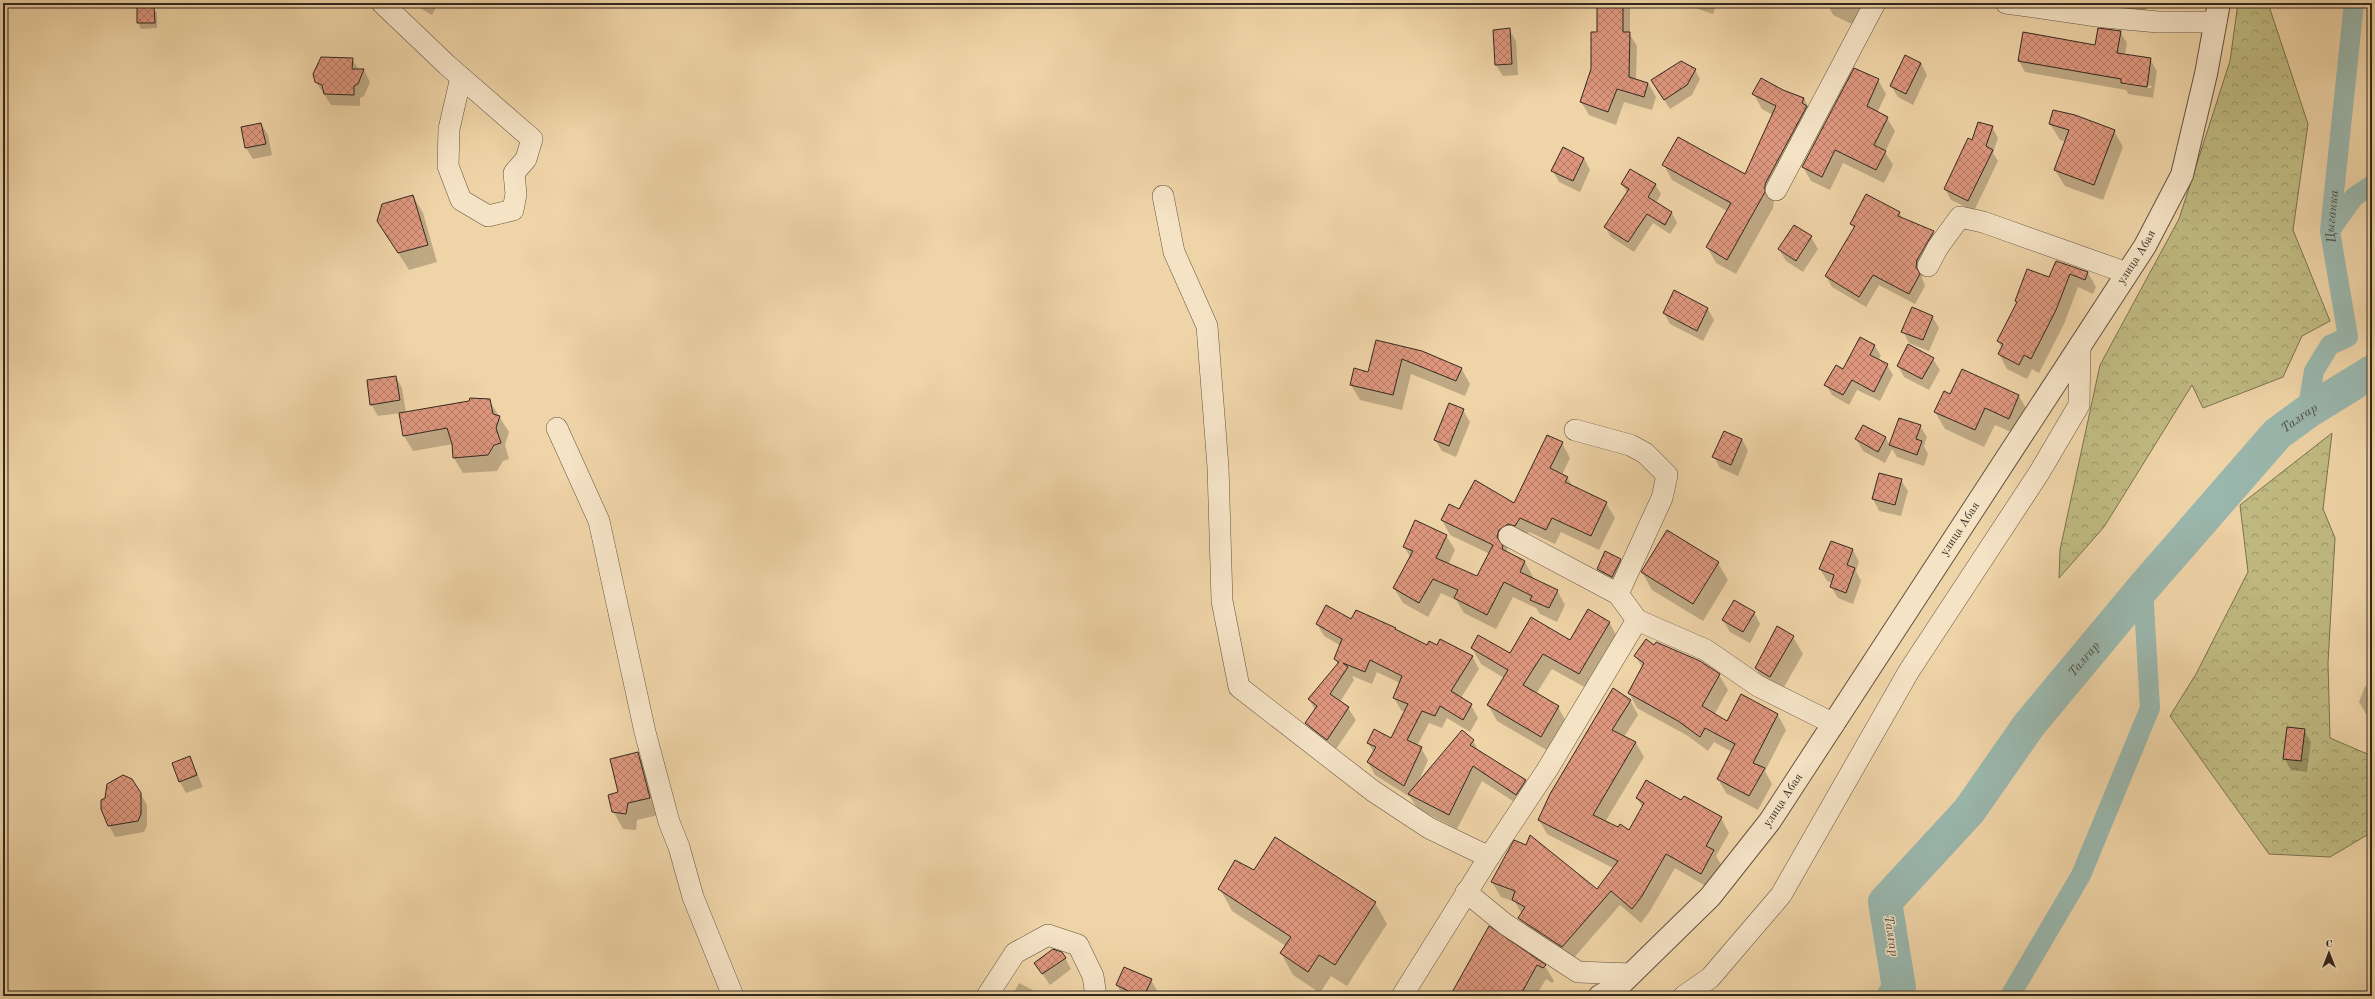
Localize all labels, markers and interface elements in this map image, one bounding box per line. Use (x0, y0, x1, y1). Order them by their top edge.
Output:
water label: Цыганка (2323, 189, 2341, 245)
street label: улица Абая (2116, 228, 2158, 287)
water label: Талғар (2279, 401, 2320, 435)
street label: улица Абая (1939, 500, 1982, 558)
water label: Талғар (2066, 639, 2102, 679)
street label: улица Абая (1761, 771, 1805, 830)
water label: Талғар (1881, 915, 1901, 957)
north arrow (2309, 933, 2349, 973)
text: С (2325, 939, 2333, 950)

